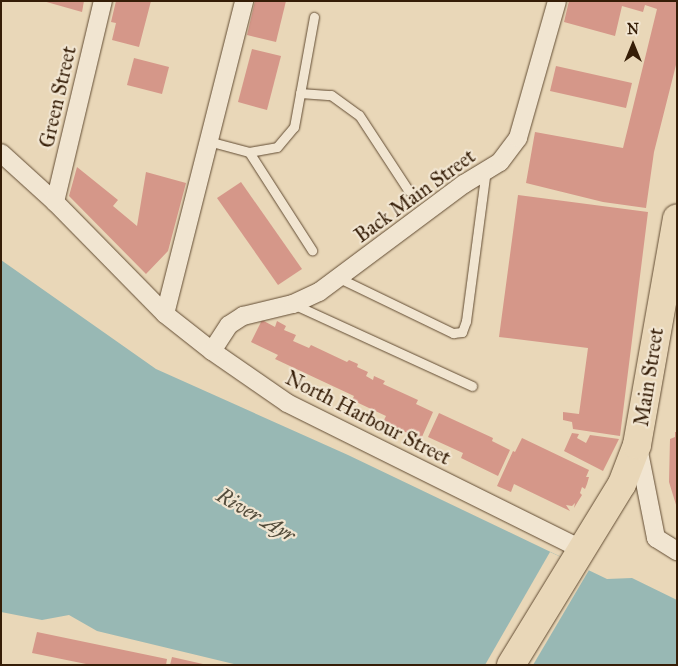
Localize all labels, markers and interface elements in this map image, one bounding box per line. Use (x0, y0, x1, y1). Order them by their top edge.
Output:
north arrow (608, 20, 658, 70)
text: N (627, 21, 639, 38)
street label: Green Street (35, 44, 81, 150)
street label: Back Main Street (350, 144, 480, 248)
street label: Main Street (629, 326, 669, 428)
street label: North Harbour Street (281, 366, 455, 470)
water label: River Ayr (212, 482, 300, 548)

